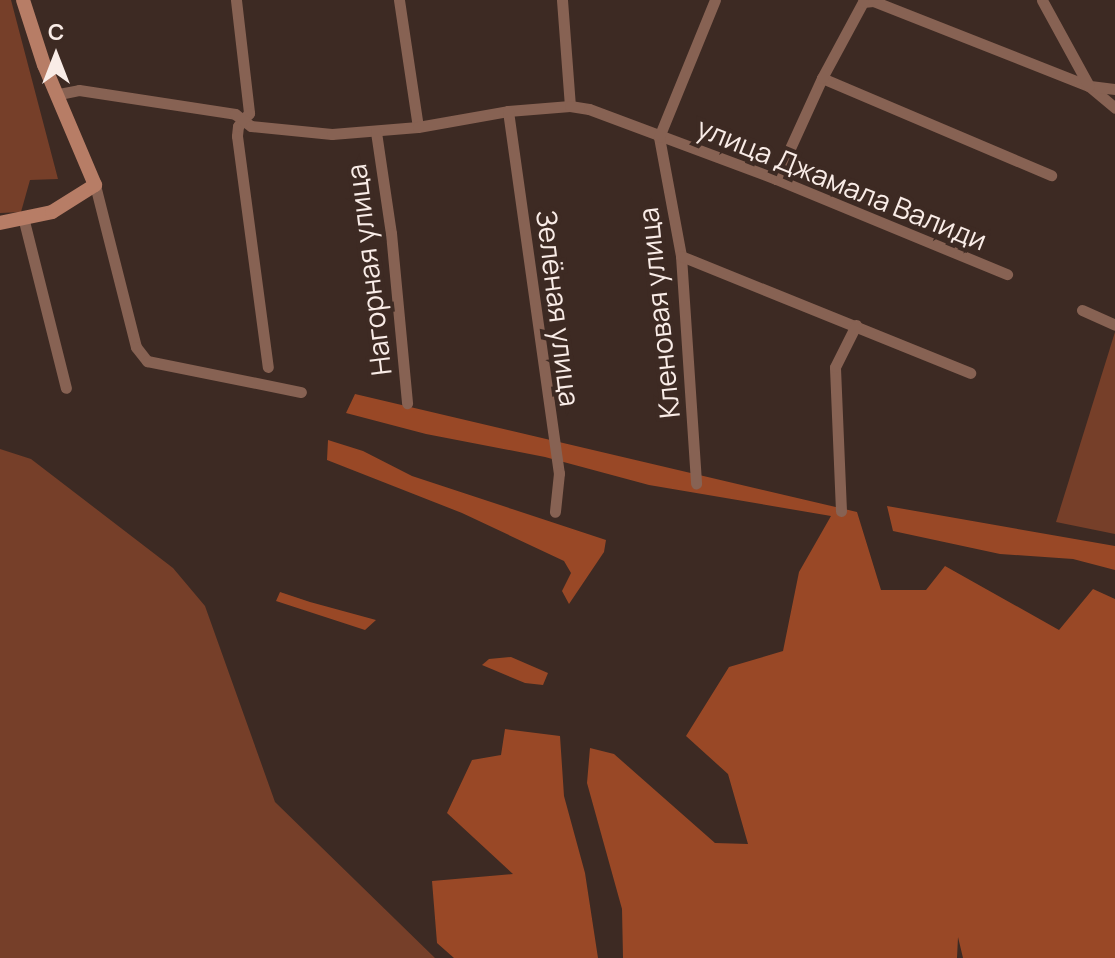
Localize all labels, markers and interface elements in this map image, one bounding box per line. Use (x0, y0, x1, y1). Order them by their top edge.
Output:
north arrow (16, 16, 96, 96)
text: С (48, 17, 64, 47)
street label: улица Джамала Валиди (692, 109, 992, 257)
street label: Нагорная улица (338, 162, 398, 378)
street label: Кленовая улица (630, 206, 686, 420)
street label: Зелёная улица (530, 208, 588, 408)

